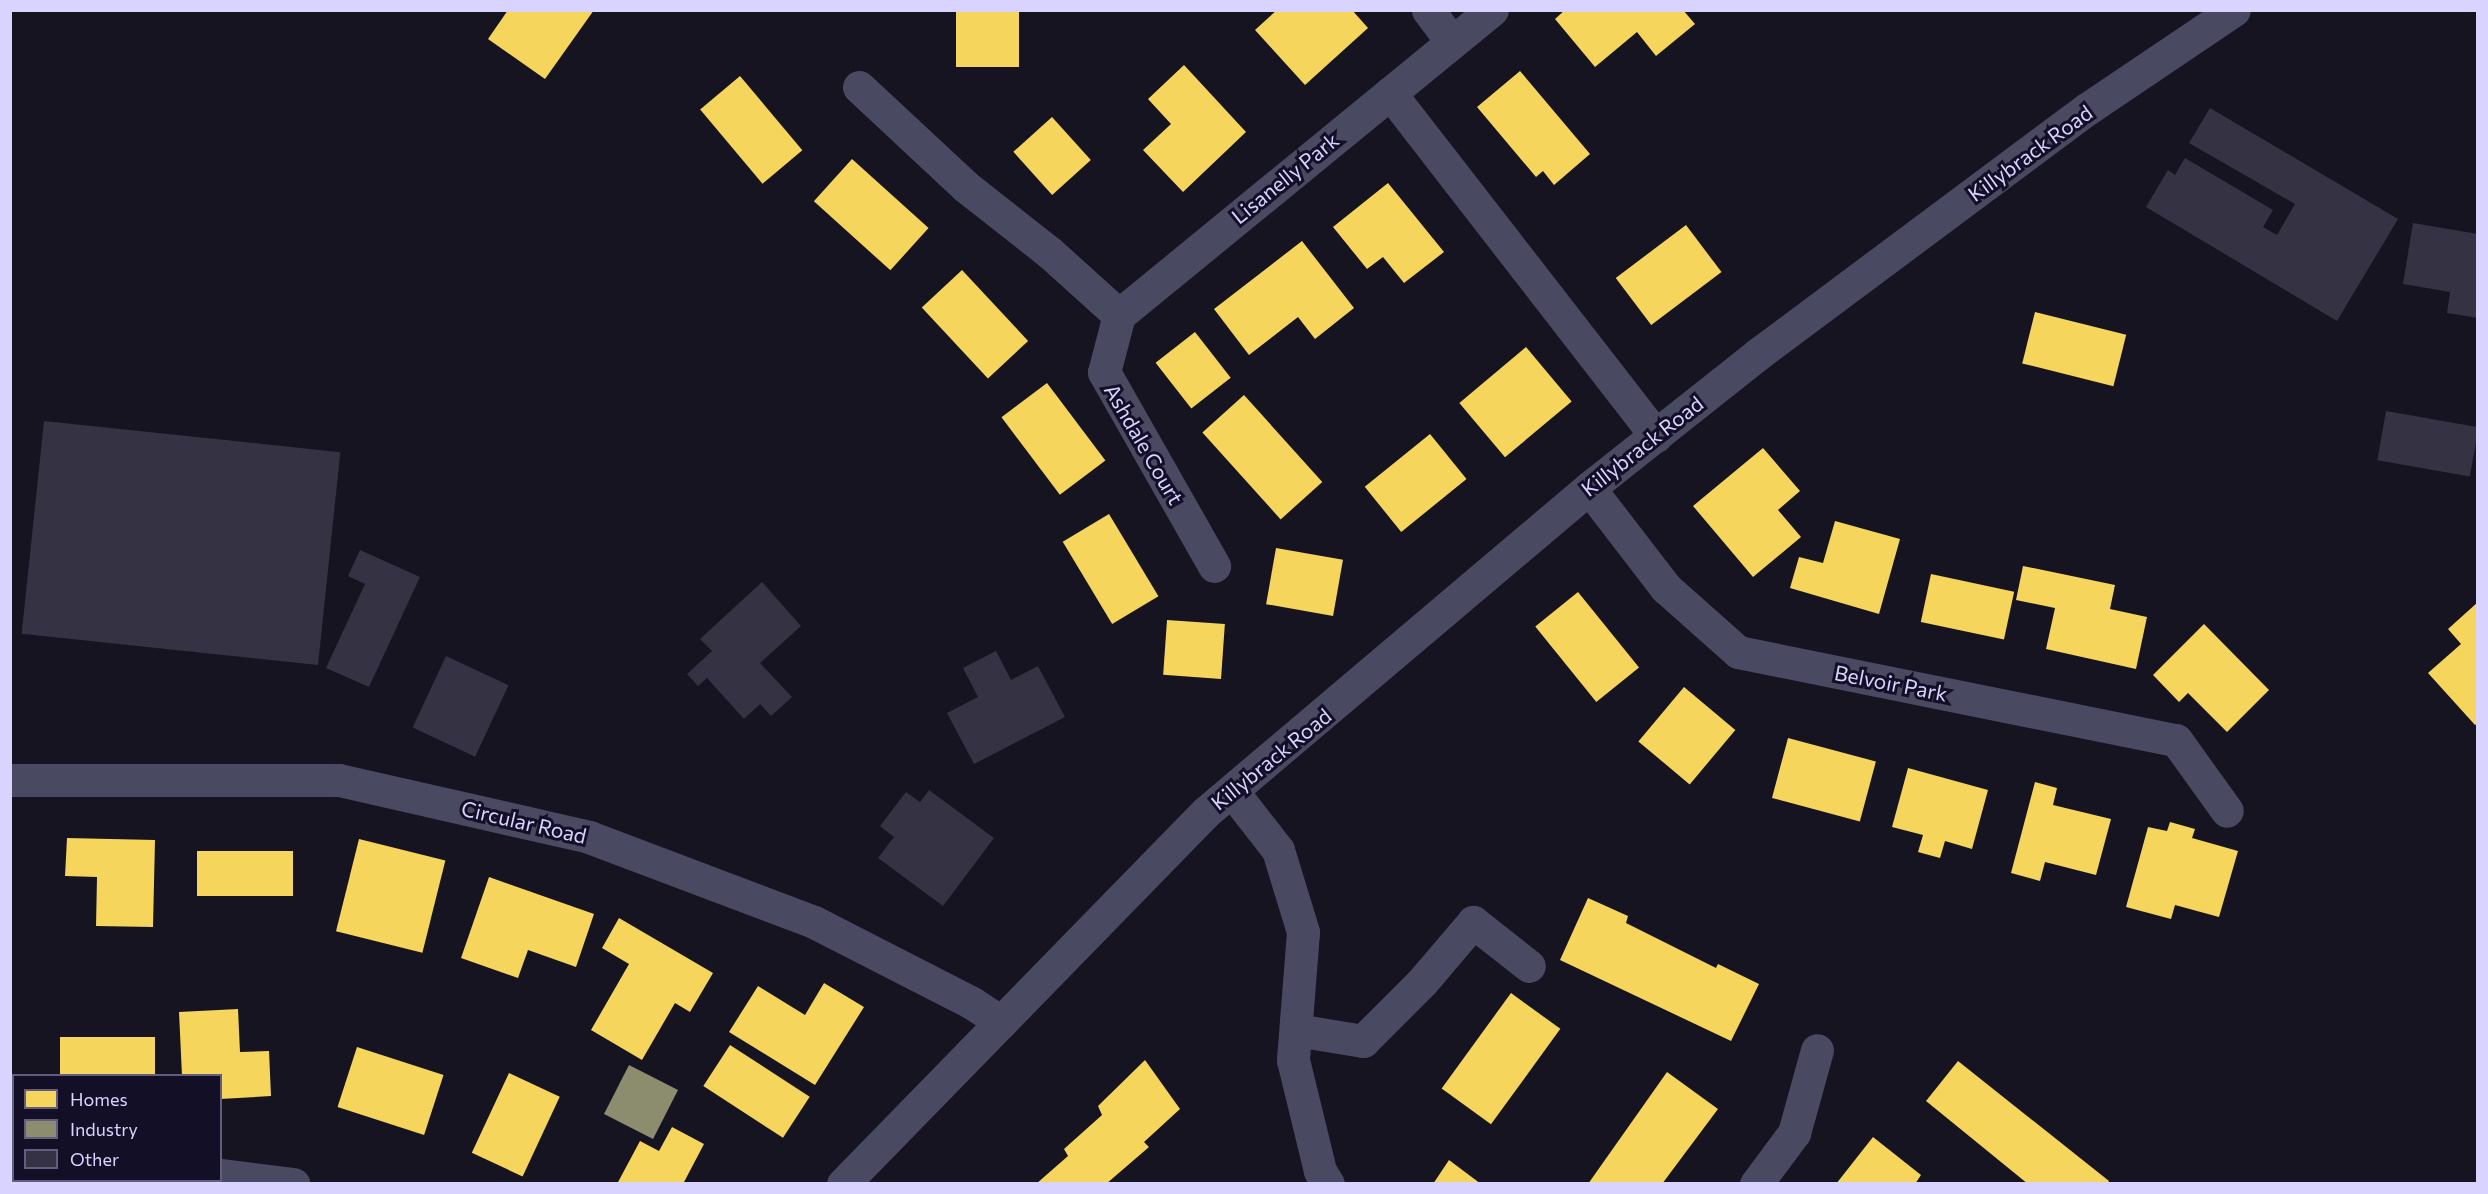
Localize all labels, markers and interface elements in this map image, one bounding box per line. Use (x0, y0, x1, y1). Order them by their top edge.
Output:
street label: Killybrack Road (1963, 99, 2097, 207)
street label: Lisanelly Park (1226, 127, 1344, 229)
street label: Ashdale Court (1099, 379, 1189, 509)
street label: Killybrack Road (1576, 391, 1708, 501)
street label: Belvoir Park (1832, 660, 1950, 706)
street label: Killybrack Road (1206, 703, 1336, 815)
street label: Circular Road (459, 795, 589, 849)
legend (12, 1074, 222, 1182)
text: Homes (70, 1088, 128, 1110)
text: Industry (70, 1118, 138, 1140)
text: Other (70, 1148, 119, 1170)

